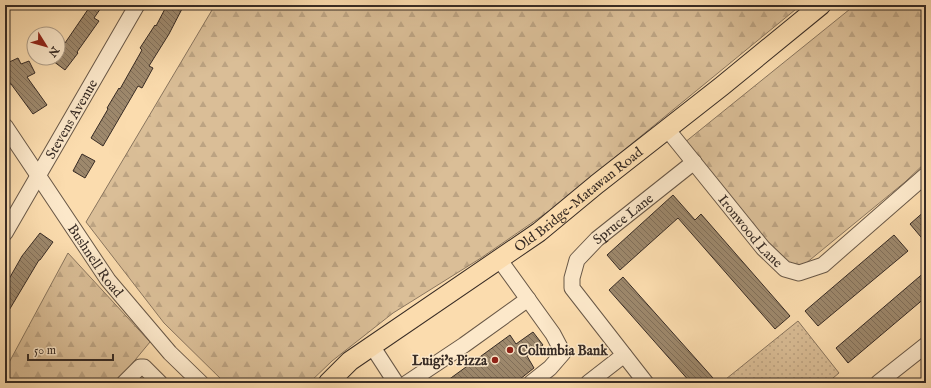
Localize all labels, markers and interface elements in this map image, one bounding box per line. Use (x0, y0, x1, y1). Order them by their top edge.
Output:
north arrow (26, 26, 66, 66)
text: N (44, 43, 62, 60)
street label: Stevens Avenue (42, 76, 102, 162)
street label: Old Bridge-Matawan Road (511, 143, 647, 256)
street label: Spruce Lane (589, 189, 658, 249)
street label: Ironwood Lane (714, 191, 787, 272)
street label: Bushnell Road (63, 221, 127, 302)
scale bar (28, 336, 113, 362)
place label: Columbia Bank (518, 342, 608, 360)
text: 50 m (34, 343, 56, 358)
marker: Columbia Bank (505, 345, 515, 355)
place label: Luigi's Pizza (412, 352, 488, 370)
marker: Luigi's Pizza (490, 355, 500, 365)

